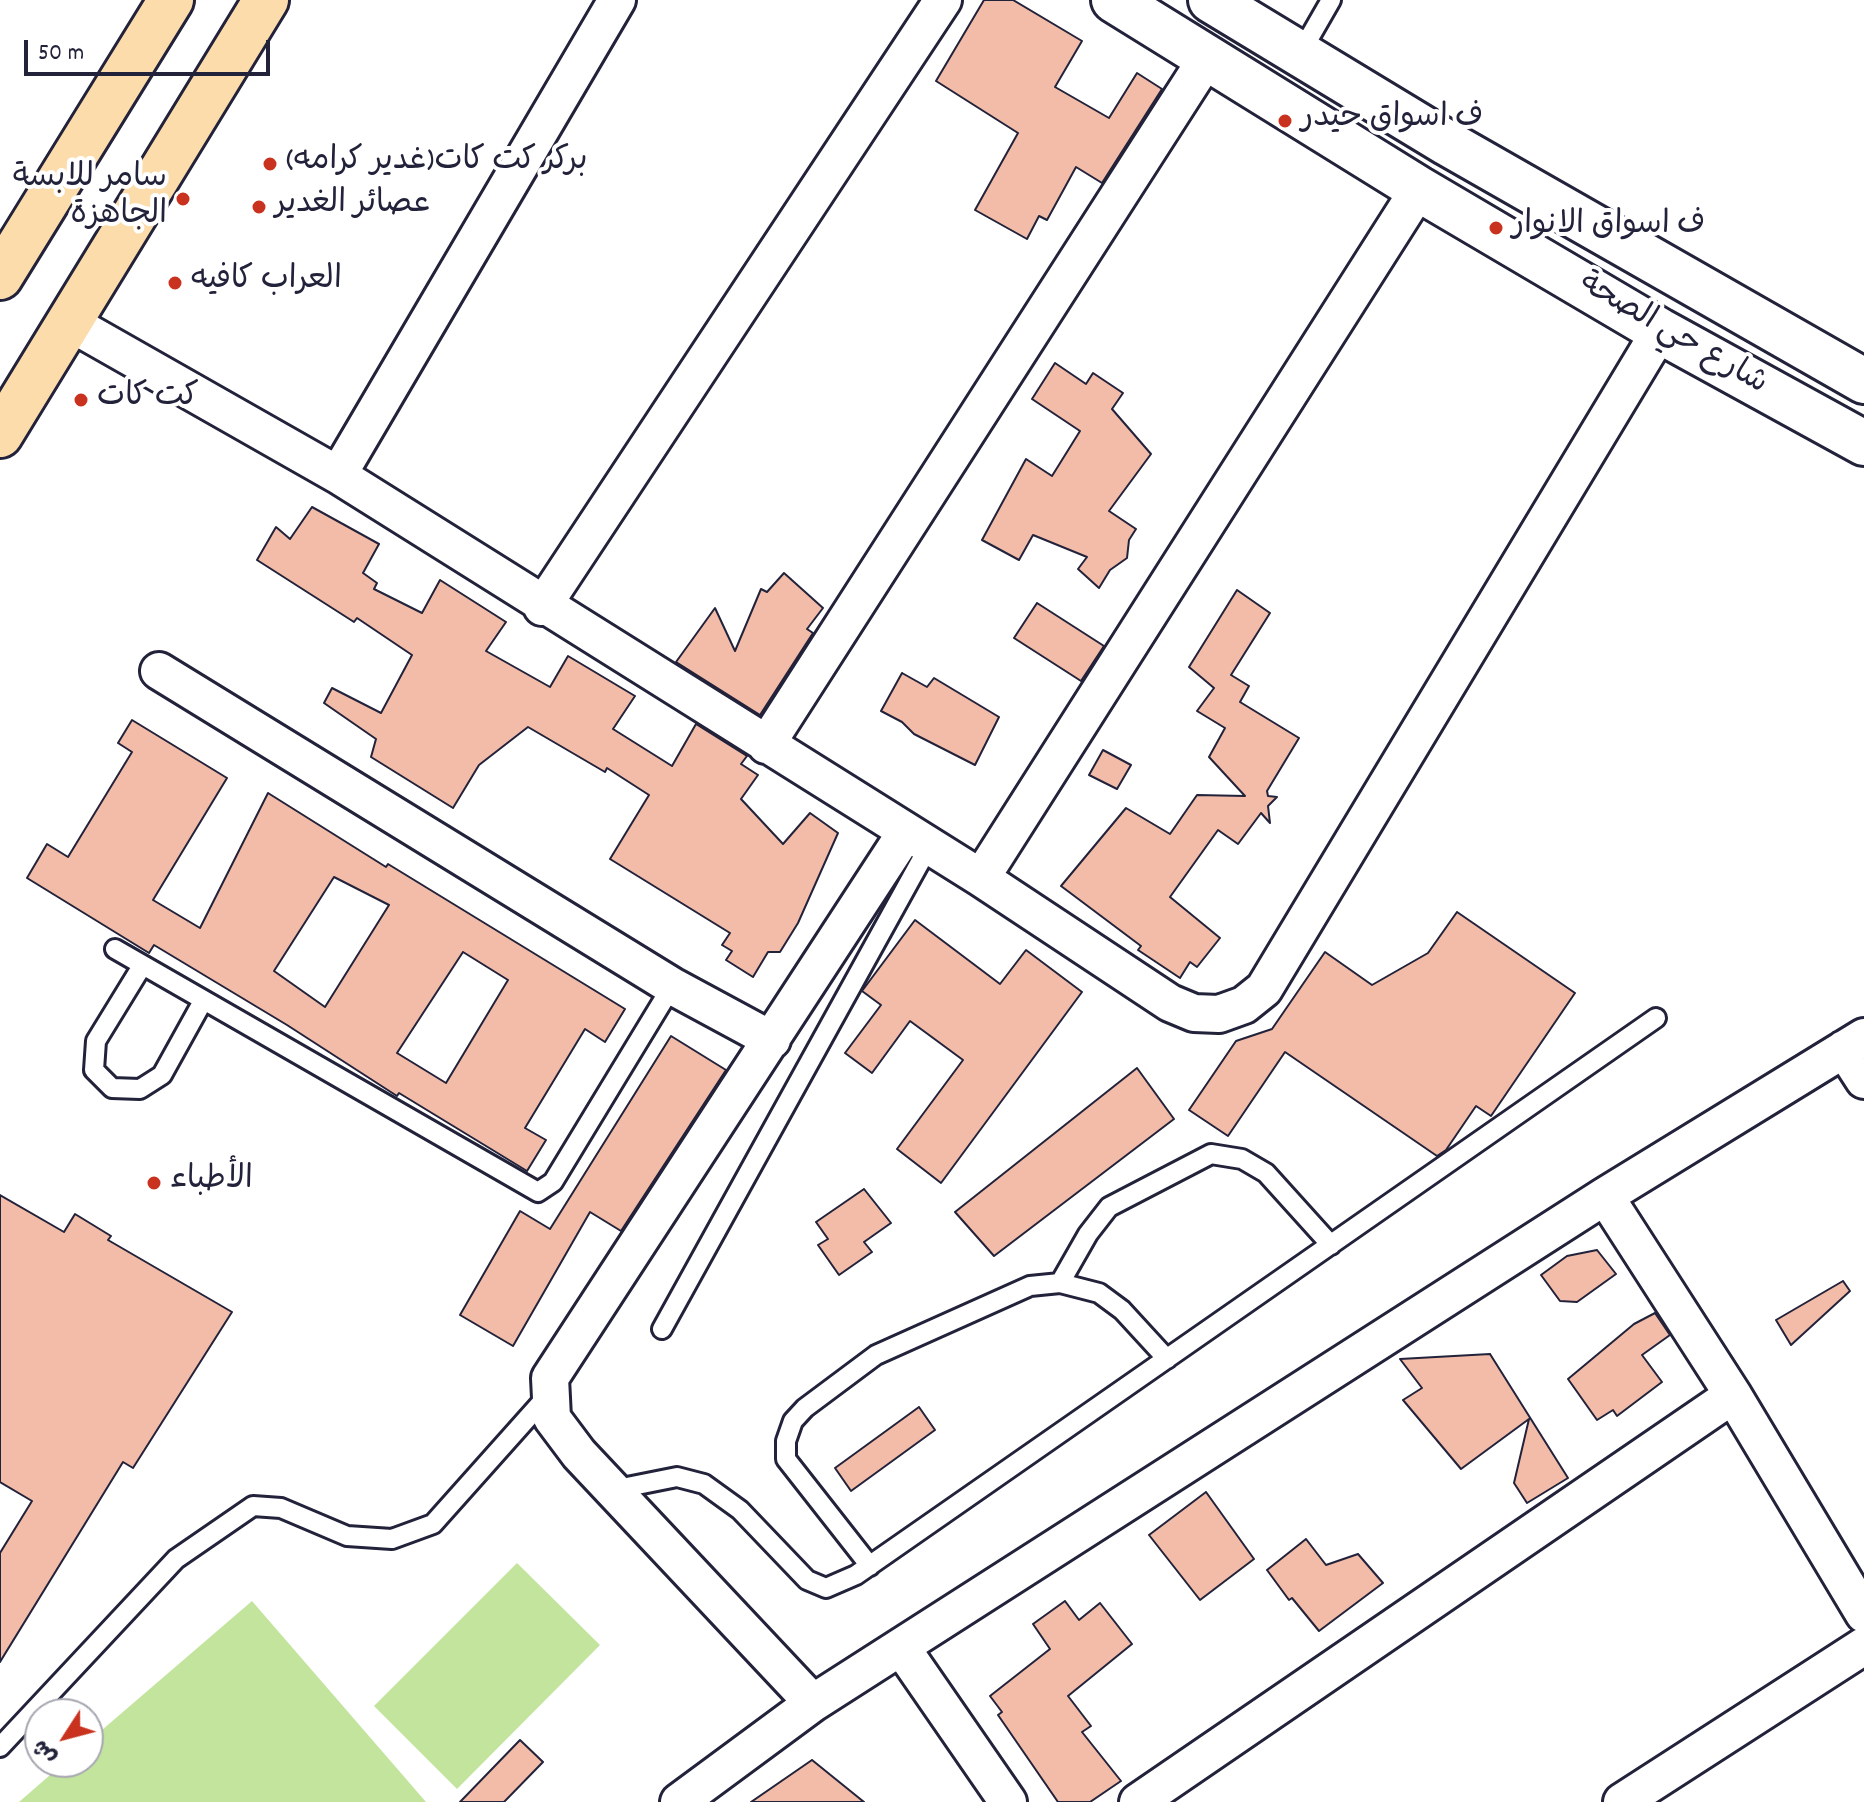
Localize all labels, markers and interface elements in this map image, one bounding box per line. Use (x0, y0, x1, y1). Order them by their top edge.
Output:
scale bar (28, 24, 274, 74)
text: 50 m (38, 37, 84, 71)
place label: ف اسواق حيدر (1301, 102, 1483, 140)
marker: ف اسواق حيدر (1276, 112, 1294, 130)
place label: بركر كت كات(غدير كرامه) (286, 145, 587, 183)
marker: بركر كت كات(غدير كرامه) (261, 155, 279, 173)
place label: سامر للابسة الجاهزة (13, 162, 167, 237)
place label: عصائر الغدير (275, 188, 430, 226)
marker: سامر للابسة الجاهزة (174, 190, 192, 208)
marker: عصائر الغدير (250, 198, 268, 216)
place label: ف اسواق الانوار (1512, 209, 1705, 247)
marker: ف اسواق الانوار (1487, 219, 1505, 237)
place label: العراب كافيه (191, 264, 342, 302)
street label: شارع حي الصحة (1571, 267, 1773, 405)
marker: العراب كافيه (166, 274, 184, 292)
place label: كت كات (97, 381, 199, 419)
marker: كت كات (72, 391, 90, 409)
place label: الأطباء (170, 1164, 253, 1202)
marker: الأطباء (145, 1174, 163, 1192)
north arrow (24, 1698, 104, 1778)
text: ش (26, 1732, 65, 1770)

